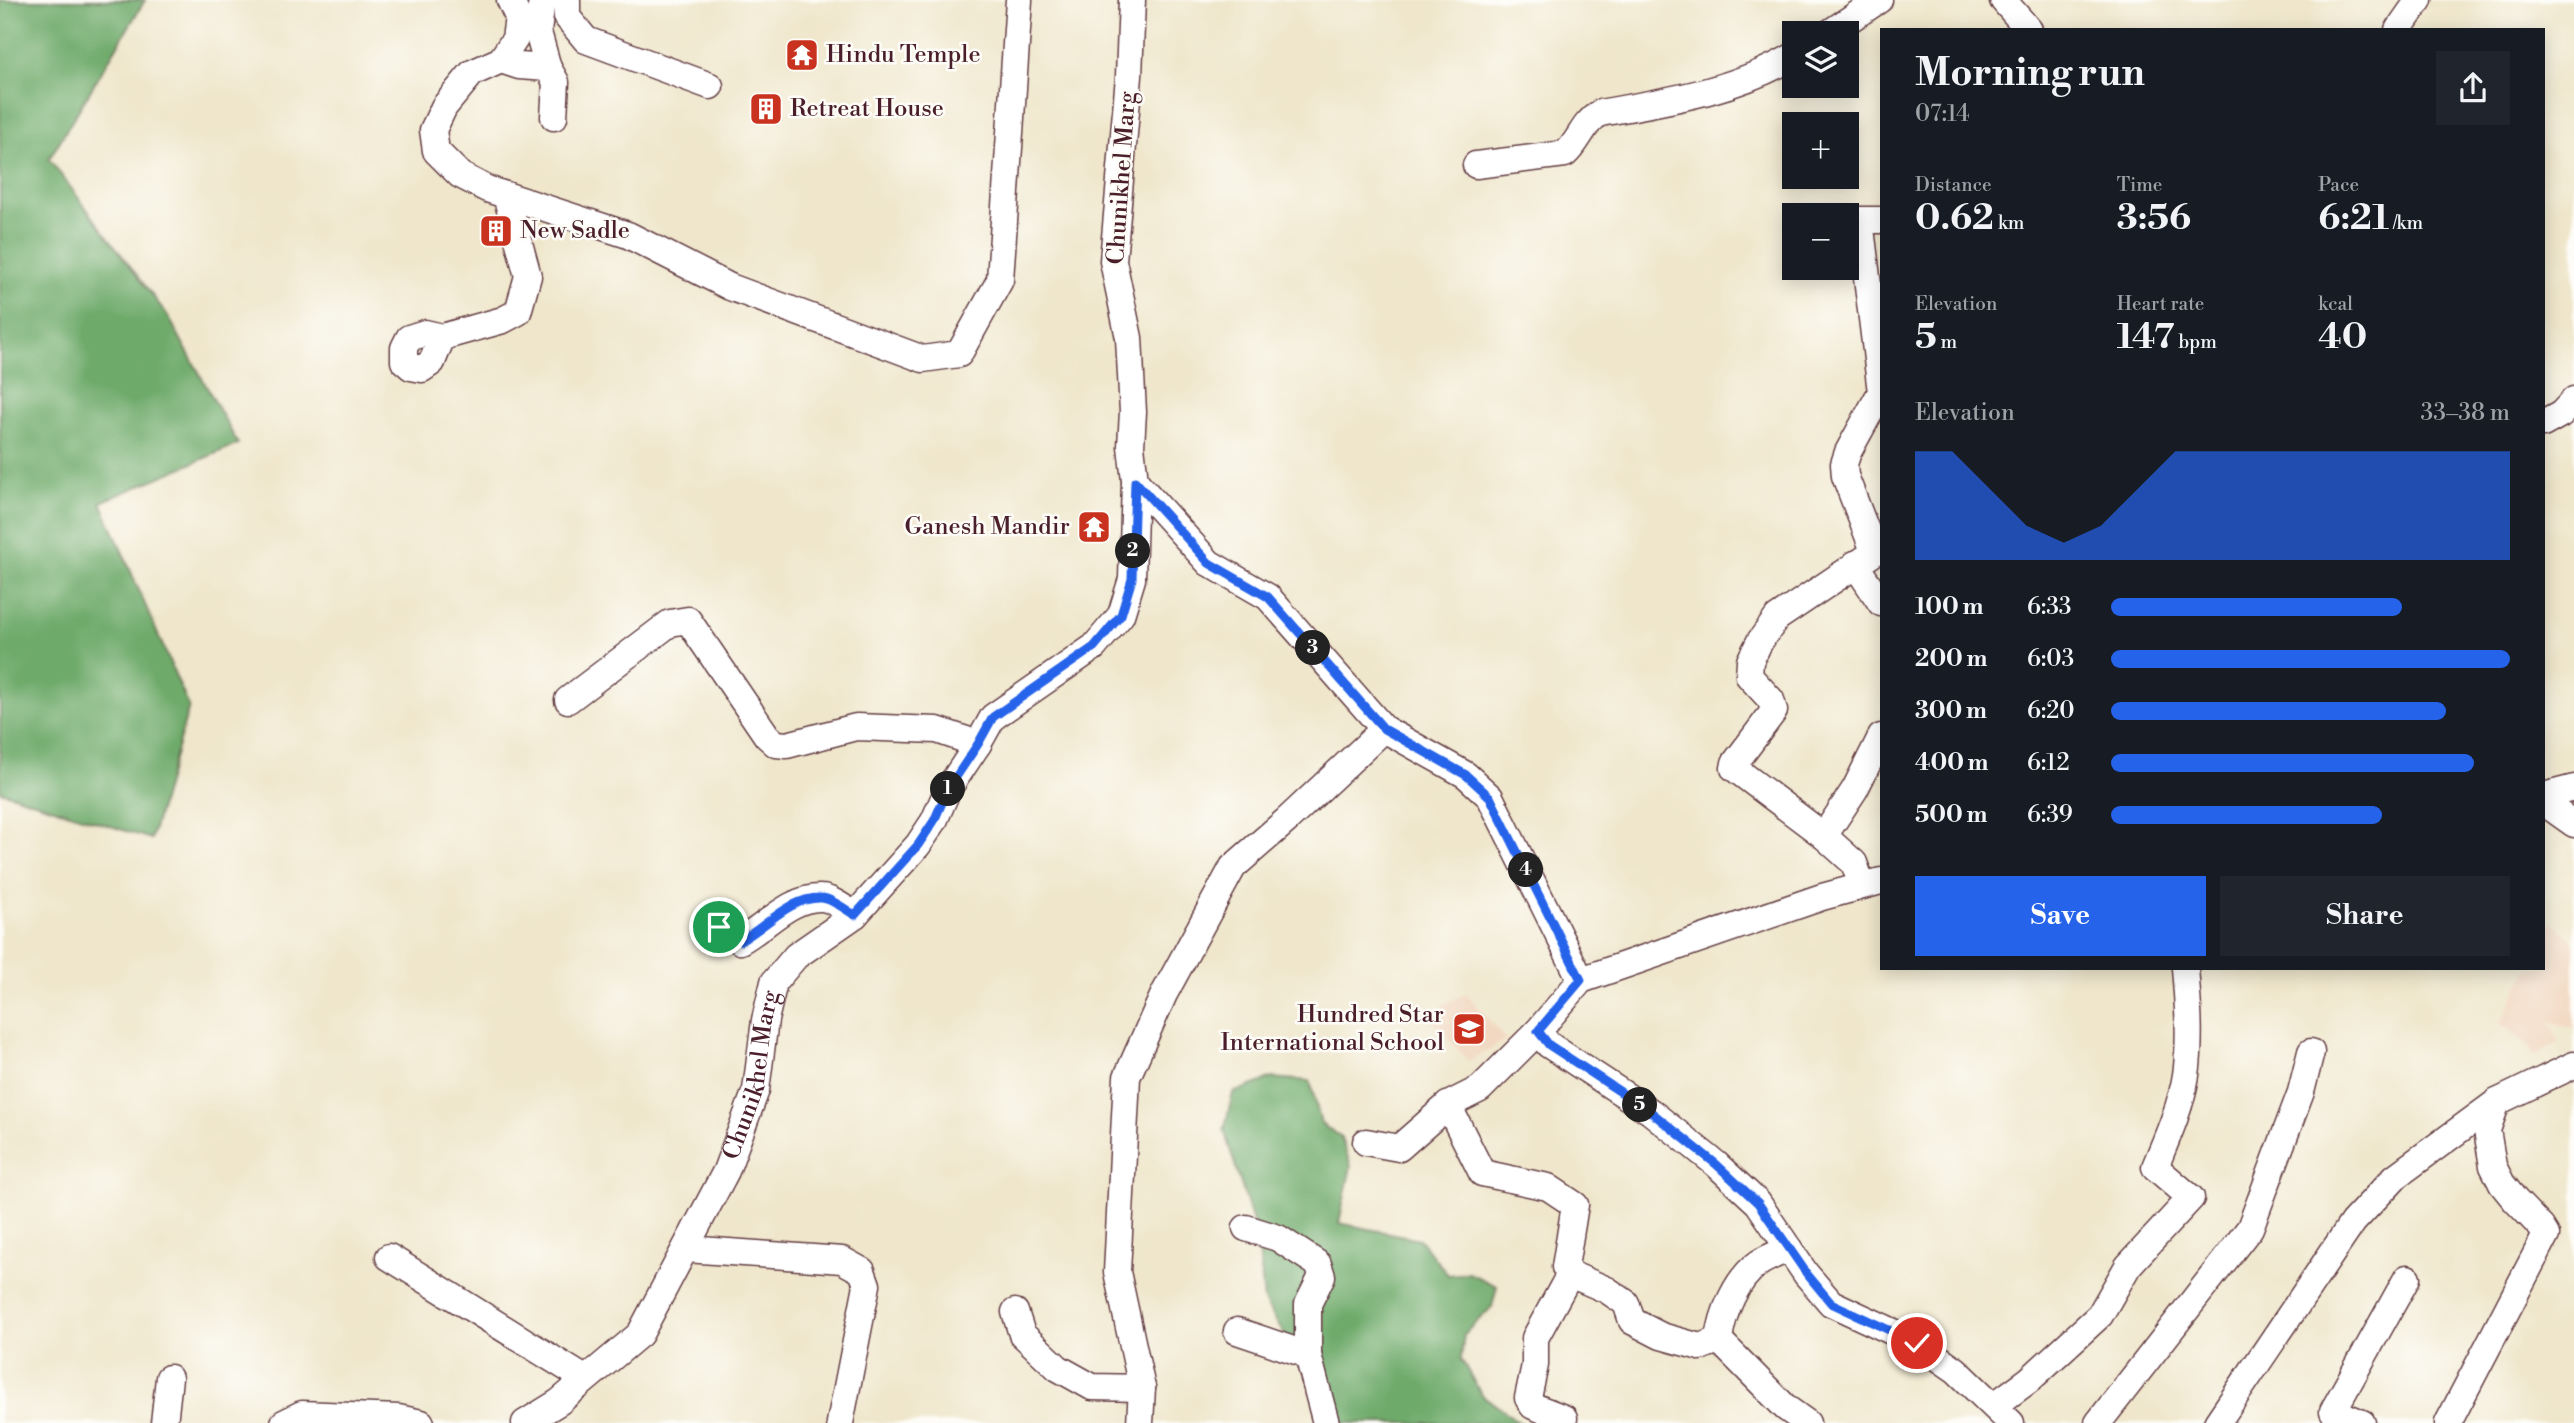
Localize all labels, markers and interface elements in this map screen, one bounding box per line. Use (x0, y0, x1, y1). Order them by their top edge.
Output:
map controls (1782, 21, 1859, 280)
button: layers (1782, 21, 1859, 98)
temple icon: Hindu Temple (783, 36, 821, 74)
place label: Hindu Temple (826, 40, 981, 70)
text: Morning run (1915, 50, 2145, 97)
button: share (2436, 51, 2510, 125)
building icon: Retreat House (747, 90, 785, 128)
street label: Chunikhel Marg (1101, 90, 1143, 266)
place label: Retreat House (790, 94, 944, 124)
text: 07:14 (1915, 100, 1970, 128)
button: + (1782, 112, 1859, 189)
text: Distance (1915, 173, 1992, 197)
text: Time (2117, 173, 2162, 197)
text: Pace (2318, 173, 2359, 197)
text: 0.62 (1915, 197, 1994, 240)
text: 3:56 (2117, 197, 2191, 240)
text: 6:21 (2318, 197, 2389, 240)
button: − (1782, 203, 1859, 280)
text: km (1994, 211, 2024, 235)
text: /km (2389, 211, 2423, 235)
building icon: New Sadle (477, 212, 515, 250)
place label: New Sadle (520, 216, 630, 246)
text: Elevation (1915, 292, 1997, 316)
text: Heart rate (2117, 292, 2204, 316)
text: kcal (2318, 292, 2353, 316)
text: 5 (1915, 316, 1937, 359)
text: 147 (2117, 316, 2174, 359)
text: 40 (2318, 316, 2367, 359)
text: m (1937, 330, 1957, 354)
text: bpm (2174, 330, 2217, 354)
text: Elevation (1915, 399, 2015, 427)
text: 33–38 m (2421, 399, 2510, 427)
temple icon: Ganesh Mandir (1075, 508, 1113, 546)
place label: Ganesh Mandir (904, 512, 1070, 542)
pin: 2 (1116, 534, 1150, 568)
text: 2 (1127, 538, 1138, 562)
text: 100 m (1915, 593, 1983, 621)
text: 6:33 (2027, 593, 2072, 621)
pin: 3 (1296, 630, 1330, 666)
text: 3 (1307, 635, 1318, 659)
text: 200 m (1915, 645, 1987, 673)
text: 6:03 (2027, 645, 2074, 673)
text: 300 m (1915, 697, 1987, 725)
text: 6:20 (2027, 697, 2075, 725)
text: 400 m (1915, 749, 1988, 777)
text: 6:12 (2027, 749, 2070, 777)
pin: 1 (930, 772, 965, 806)
text: 1 (943, 776, 952, 800)
text: 500 m (1915, 801, 1987, 829)
text: 6:39 (2027, 801, 2073, 829)
pin: 4 (1508, 852, 1544, 888)
text: 4 (1519, 857, 1532, 881)
button: Save (1915, 876, 2206, 956)
button: Share (2220, 876, 2510, 956)
pin (689, 897, 749, 957)
icon: arrive (700, 908, 738, 946)
street label: Chunikhel Marg (716, 987, 787, 1164)
place label: Hundred Star International School (1220, 1000, 1444, 1058)
school or university icon: Hundred Star International School (1450, 1010, 1488, 1048)
pin: 5 (1622, 1088, 1658, 1122)
text: 5 (1634, 1092, 1645, 1116)
pin (1887, 1313, 1947, 1373)
icon: check (1898, 1324, 1936, 1362)

